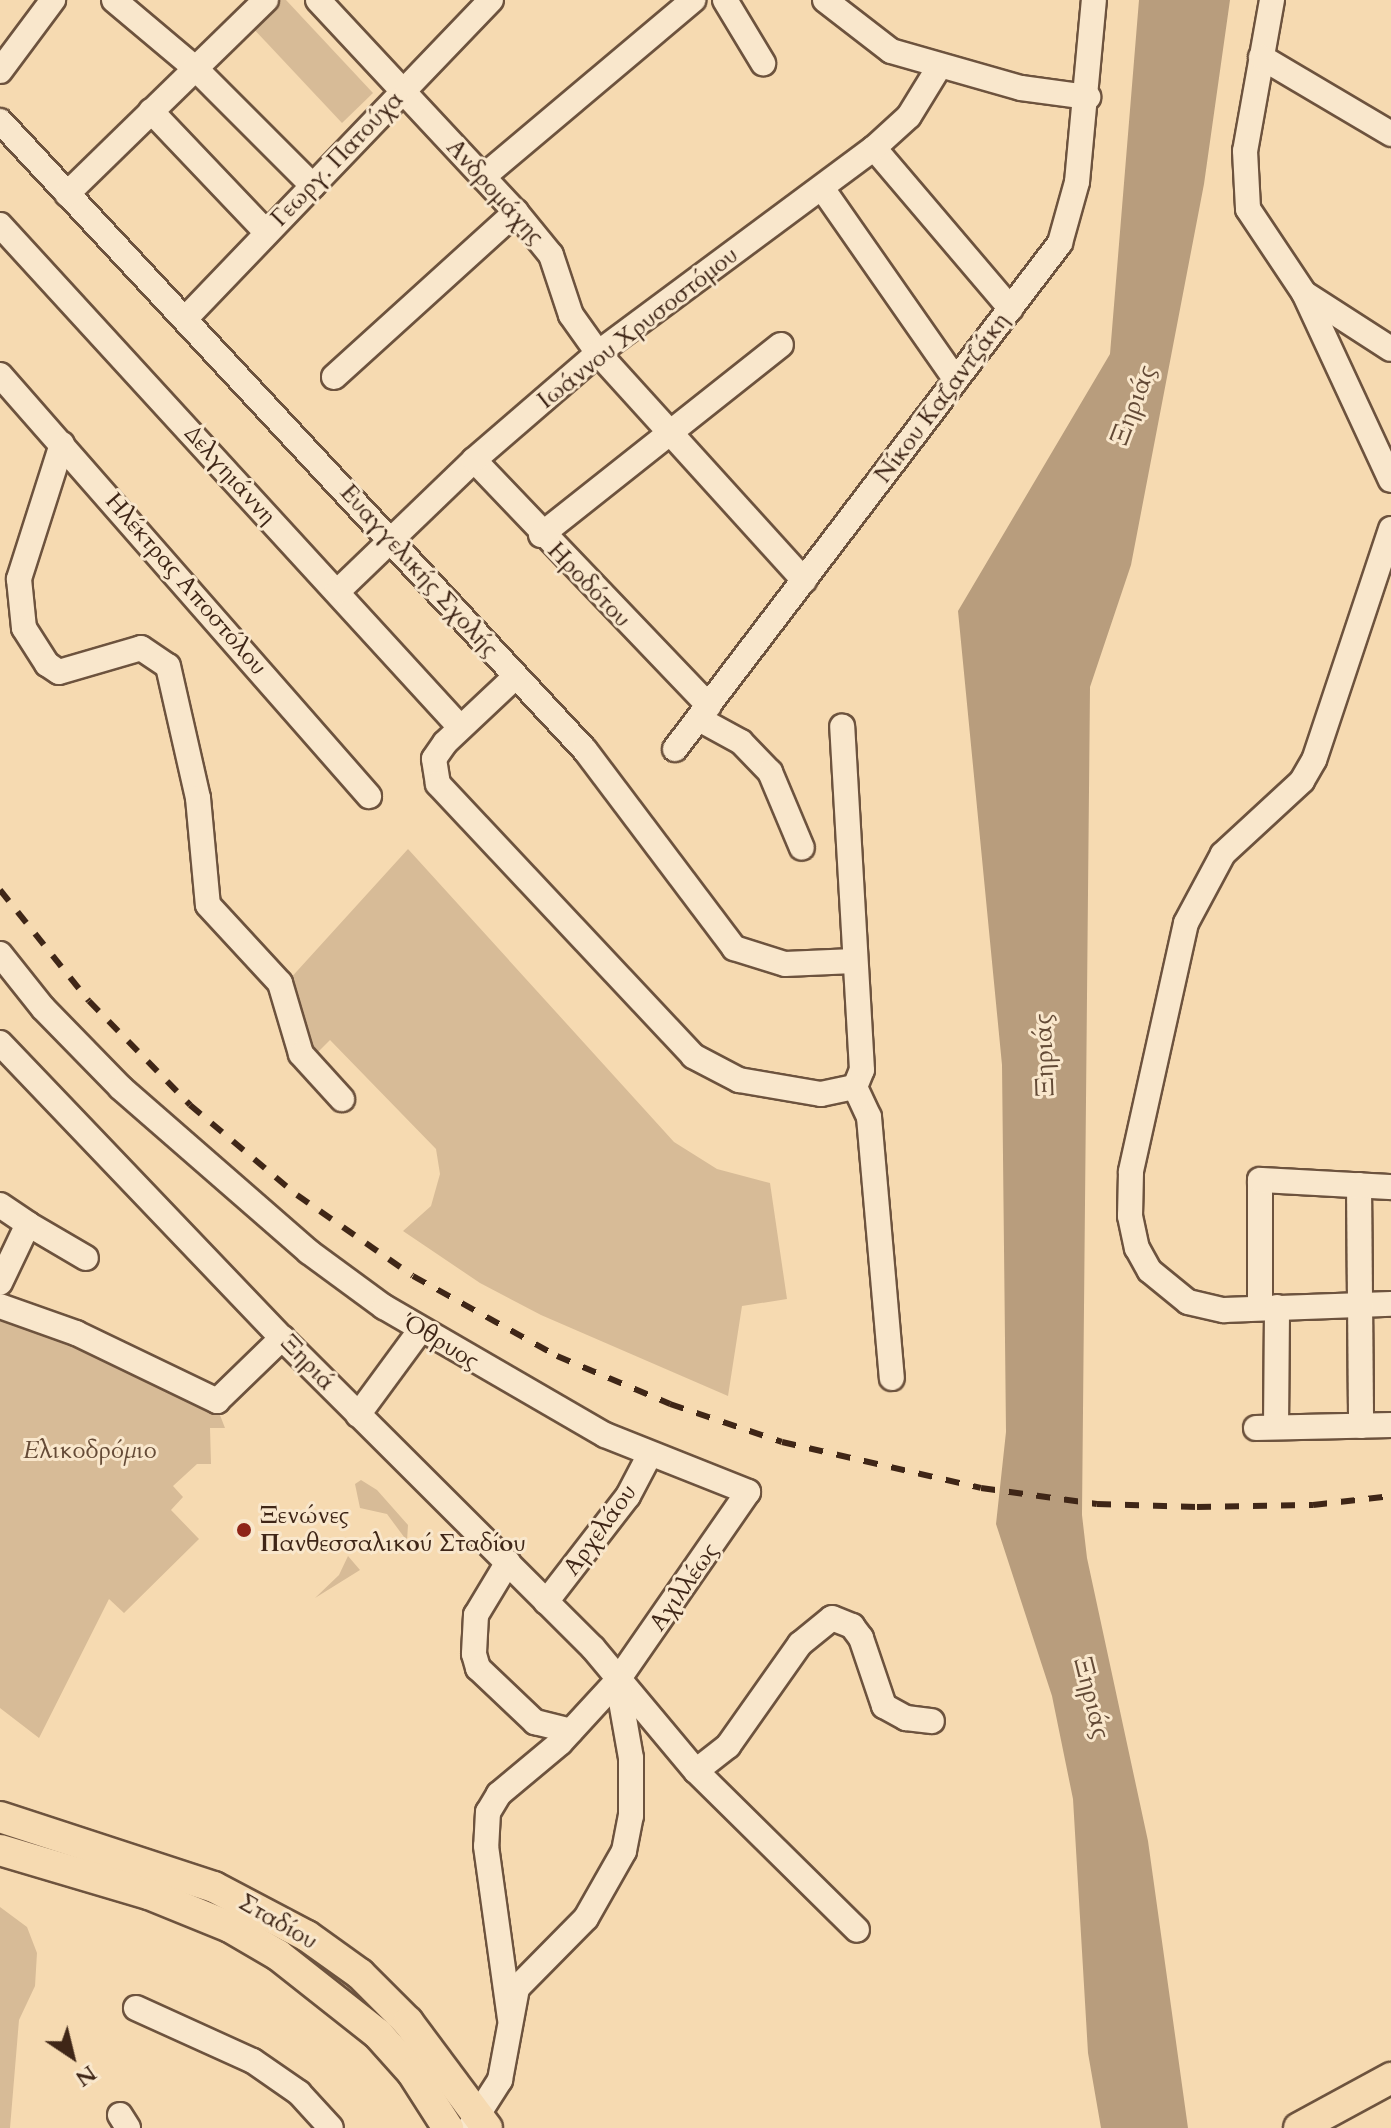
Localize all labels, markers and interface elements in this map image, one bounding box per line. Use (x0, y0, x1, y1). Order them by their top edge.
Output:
street label: Γεωργ. Πατούχα (265, 85, 409, 233)
street label: Ανδρομάχης (440, 133, 550, 251)
street label: Ιωάννου Χρυσοστόμου (532, 241, 744, 415)
street label: Νίκου Καζαντζάκη (869, 307, 1015, 489)
water label: Ξηριάς (1104, 361, 1162, 449)
street label: Δελγηιάννη (178, 420, 282, 530)
street label: Ευαγγελικής Σχολής (334, 479, 504, 663)
street label: Ηλέκτρας Αποστόλου (99, 487, 273, 681)
street label: Ηροδότου (541, 536, 637, 634)
water label: Ξηριάς (1027, 1013, 1061, 1097)
street label: Όθρυος (398, 1308, 484, 1376)
street label: Ξηριά (275, 1329, 341, 1397)
park label: Ελικοδρόμιο (23, 1437, 157, 1465)
street label: Αρχελάου (557, 1479, 643, 1581)
place label: Ξενώνες Πανθεσσαλικού Σταδίου (260, 1502, 526, 1558)
marker: Ξενώνες Πανθεσσαλικού Σταδίου (235, 1521, 253, 1539)
street label: Αχιλλέως (643, 1537, 725, 1637)
water label: Ξηριάς (1067, 1654, 1117, 1742)
street label: Σταδίου (234, 1888, 322, 1956)
north arrow (32, 2016, 112, 2096)
text: N (69, 2058, 102, 2093)

